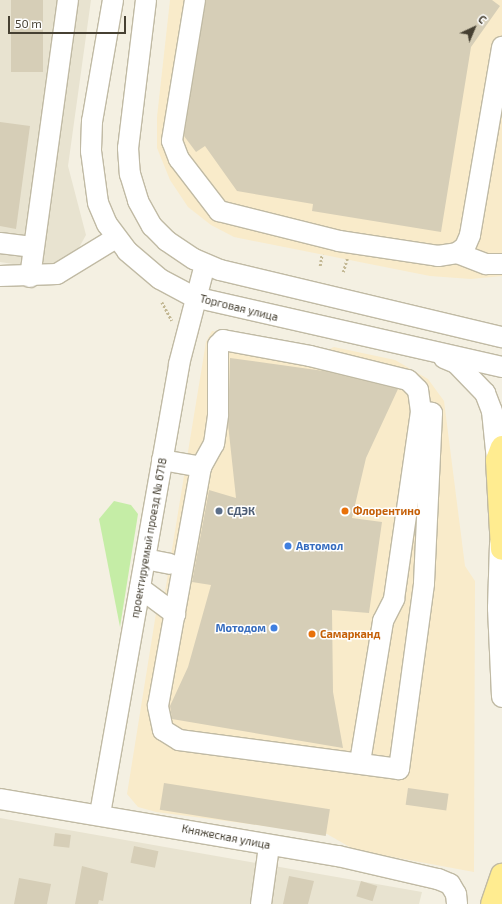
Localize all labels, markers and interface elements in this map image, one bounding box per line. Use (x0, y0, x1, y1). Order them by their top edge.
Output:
scale bar (10, 8, 128, 34)
north arrow (454, 8, 494, 48)
text: С (476, 12, 490, 26)
text: 50 m (15, 16, 42, 30)
street label: Торговая улица (198, 292, 280, 324)
street label: проектируемый проезд № 6718 (128, 457, 170, 619)
place label: СДЭК (227, 504, 255, 518)
place label: Флорентино (353, 504, 420, 518)
marker: СДЭК (214, 506, 224, 516)
marker: Флорентино (340, 506, 350, 516)
place label: Автомол (296, 539, 343, 553)
marker: Автомол (283, 541, 293, 551)
place label: Мотодом (215, 621, 266, 635)
marker: Мотодом (269, 623, 279, 633)
place label: Самарканд (320, 627, 380, 641)
marker: Самарканд (307, 629, 317, 639)
street label: Княжеская улица (181, 822, 271, 852)

